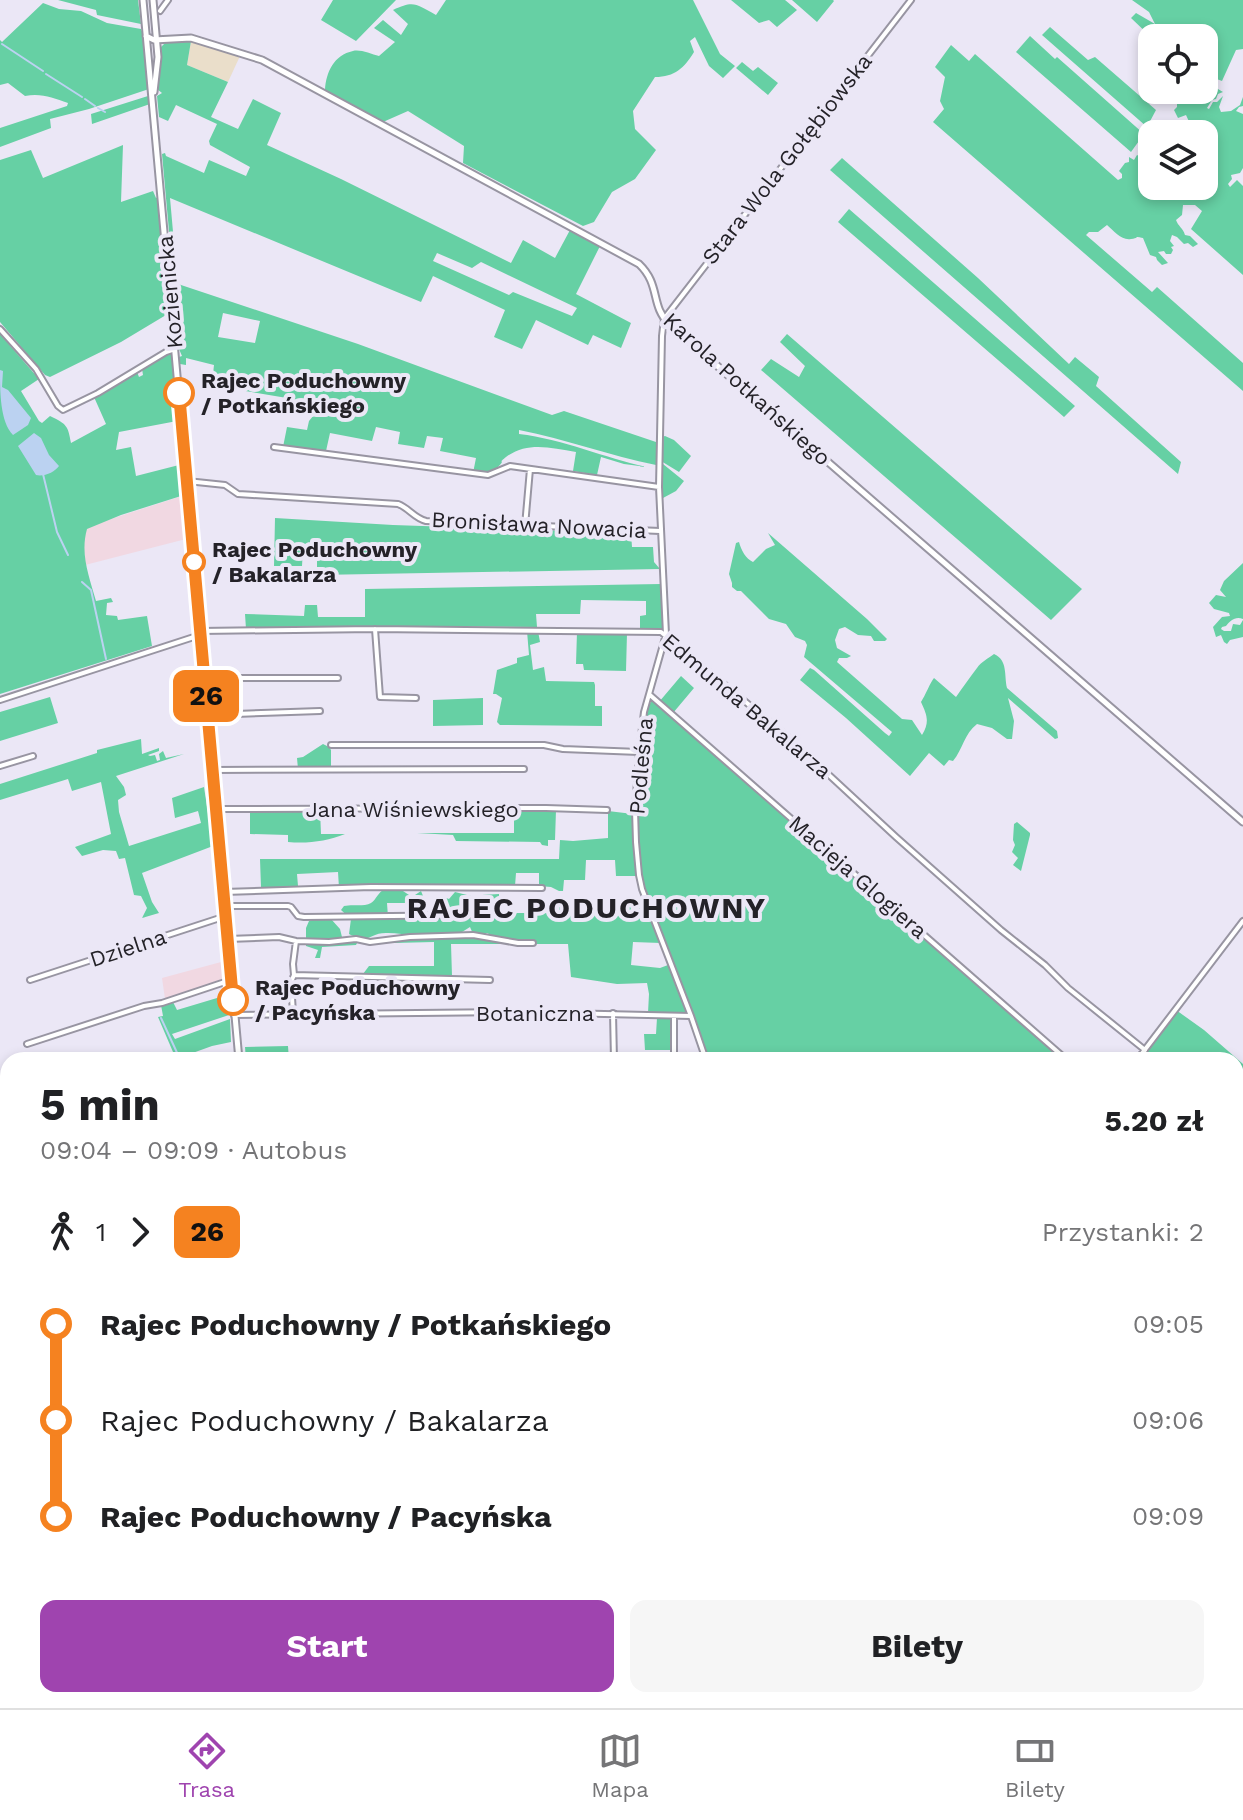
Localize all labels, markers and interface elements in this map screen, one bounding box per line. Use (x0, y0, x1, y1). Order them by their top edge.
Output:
map controls (1138, 24, 1218, 200)
button: locate (1138, 24, 1218, 104)
street label: Stara Wola Gołębiowska (697, 49, 877, 269)
button: layers (1138, 120, 1218, 200)
street label: Kozienicka (153, 234, 187, 350)
street label: Karola Potkańskiego (658, 307, 836, 471)
place label: Rajec Poduchowny / Potkańskiego (201, 368, 407, 418)
marker: Rajec Poduchowny / Potkańskiego (164, 378, 194, 408)
street label: Bronisława Nowacia (431, 507, 647, 543)
place label: Rajec Poduchowny / Bakalarza (212, 537, 418, 587)
marker: Rajec Poduchowny / Bakalarza (183, 551, 205, 573)
street label: Edmunda Bakalarza (657, 628, 837, 784)
line badge: 26 (170, 670, 242, 722)
text: 26 (189, 679, 223, 712)
street label: Podleśna (624, 716, 658, 816)
street label: Jana Wiśniewskiego (305, 797, 519, 822)
street label: Macieja Glogiera (784, 810, 932, 944)
district label: RAJEC PODUCHOWNY (407, 890, 767, 925)
street label: Dzielna (87, 924, 169, 972)
place label: Rajec Poduchowny / Pacyńska (255, 975, 461, 1025)
marker: Rajec Poduchowny / Pacyńska (218, 985, 248, 1015)
street label: Botaniczna (476, 1001, 594, 1026)
text: 5 min (40, 1079, 160, 1131)
text: 5.20 zł (1105, 1103, 1204, 1138)
text: 09:04 – 09:09 · Autobus (40, 1135, 347, 1165)
icon: walk (40, 1210, 84, 1254)
icon: forward (118, 1210, 162, 1254)
text: 26 (190, 1215, 224, 1248)
text: 1 (96, 1217, 106, 1247)
text: Przystanki: 2 (1042, 1217, 1204, 1247)
text: Rajec Poduchowny / Potkańskiego (100, 1307, 611, 1342)
text: 09:05 (1133, 1309, 1204, 1339)
text: Rajec Poduchowny / Bakalarza (100, 1403, 549, 1438)
text: 09:06 (1132, 1405, 1204, 1435)
text: Rajec Poduchowny / Pacyńska (100, 1499, 552, 1534)
text: 09:09 (1132, 1501, 1204, 1531)
button: Start (40, 1600, 614, 1692)
button: Bilety (630, 1600, 1204, 1692)
tab: Trasa (178, 1729, 235, 1802)
tab: Mapa (591, 1729, 649, 1802)
tab: Bilety (1005, 1729, 1065, 1802)

